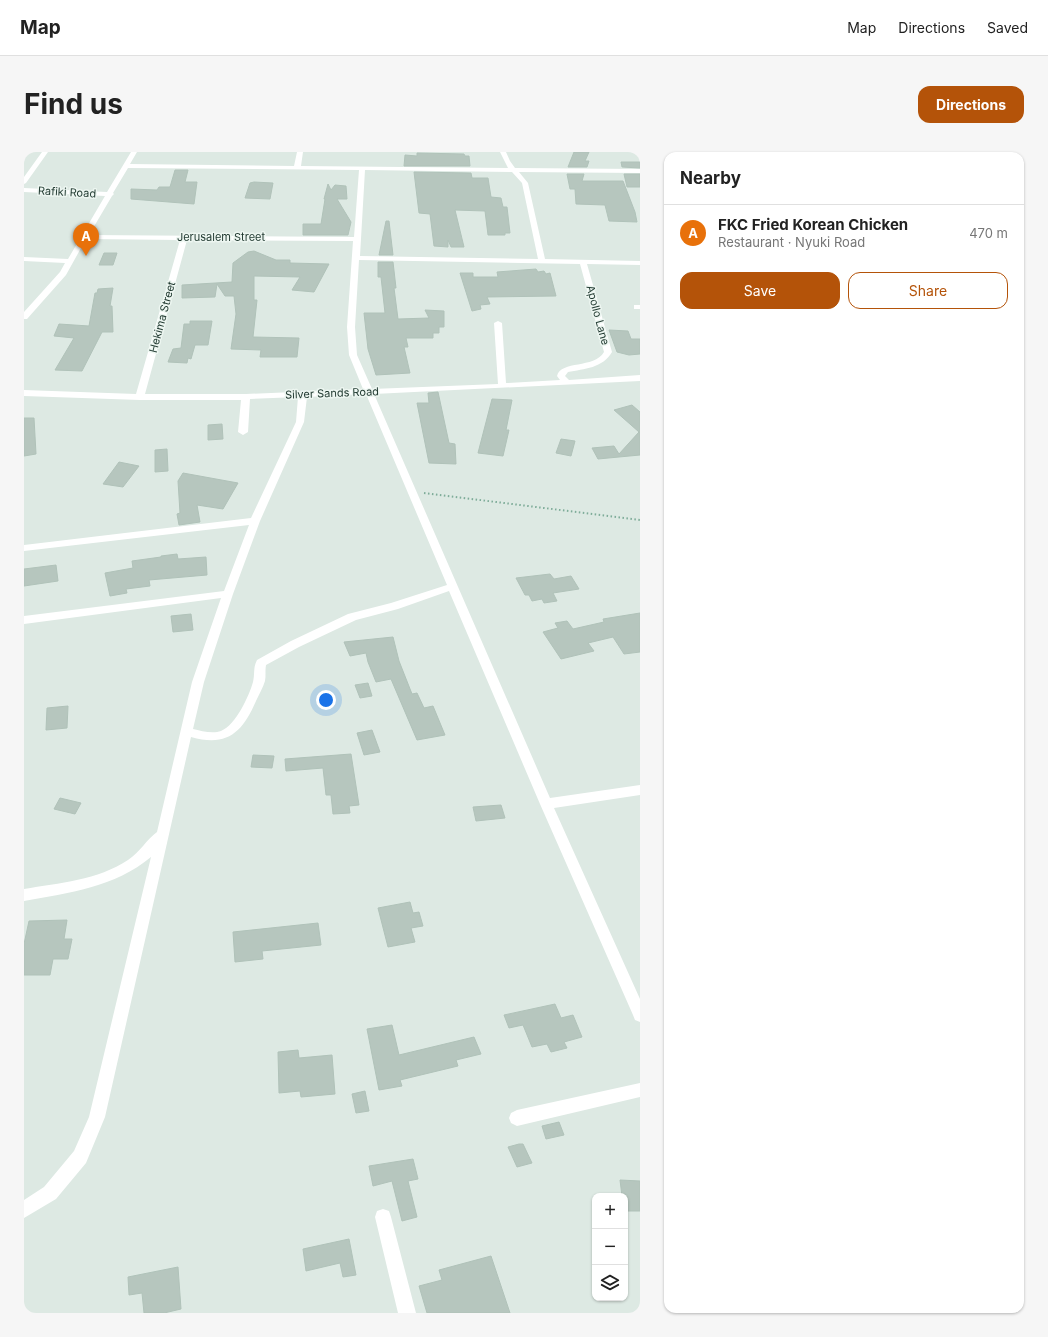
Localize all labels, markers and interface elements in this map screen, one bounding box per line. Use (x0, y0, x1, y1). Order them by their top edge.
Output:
text: Map (20, 16, 61, 39)
text: Map (847, 19, 876, 36)
text: Directions (898, 19, 965, 36)
text: Saved (987, 19, 1028, 36)
button: Directions (918, 86, 1024, 123)
text: Find us (24, 87, 123, 121)
text: Nearby (680, 168, 741, 188)
street label: Rafiki Road (38, 183, 96, 201)
text: FKC Fried Korean Chicken (718, 215, 908, 234)
pin: A (73, 223, 99, 256)
text: A (688, 225, 698, 241)
text: 470 m (969, 225, 1008, 241)
street label: Jerusalem Street (177, 230, 265, 244)
text: Restaurant · Nyuki Road (718, 234, 865, 250)
button: Save (680, 272, 840, 309)
button: Share (848, 272, 1008, 309)
street label: Hekima Street (146, 279, 178, 354)
street label: Apollo Lane (583, 284, 613, 346)
street label: Silver Sands Road (285, 384, 379, 402)
your location (316, 690, 336, 710)
map controls (592, 1193, 628, 1301)
button: + (592, 1193, 628, 1229)
button: − (592, 1229, 628, 1265)
button: layers (592, 1265, 628, 1301)

